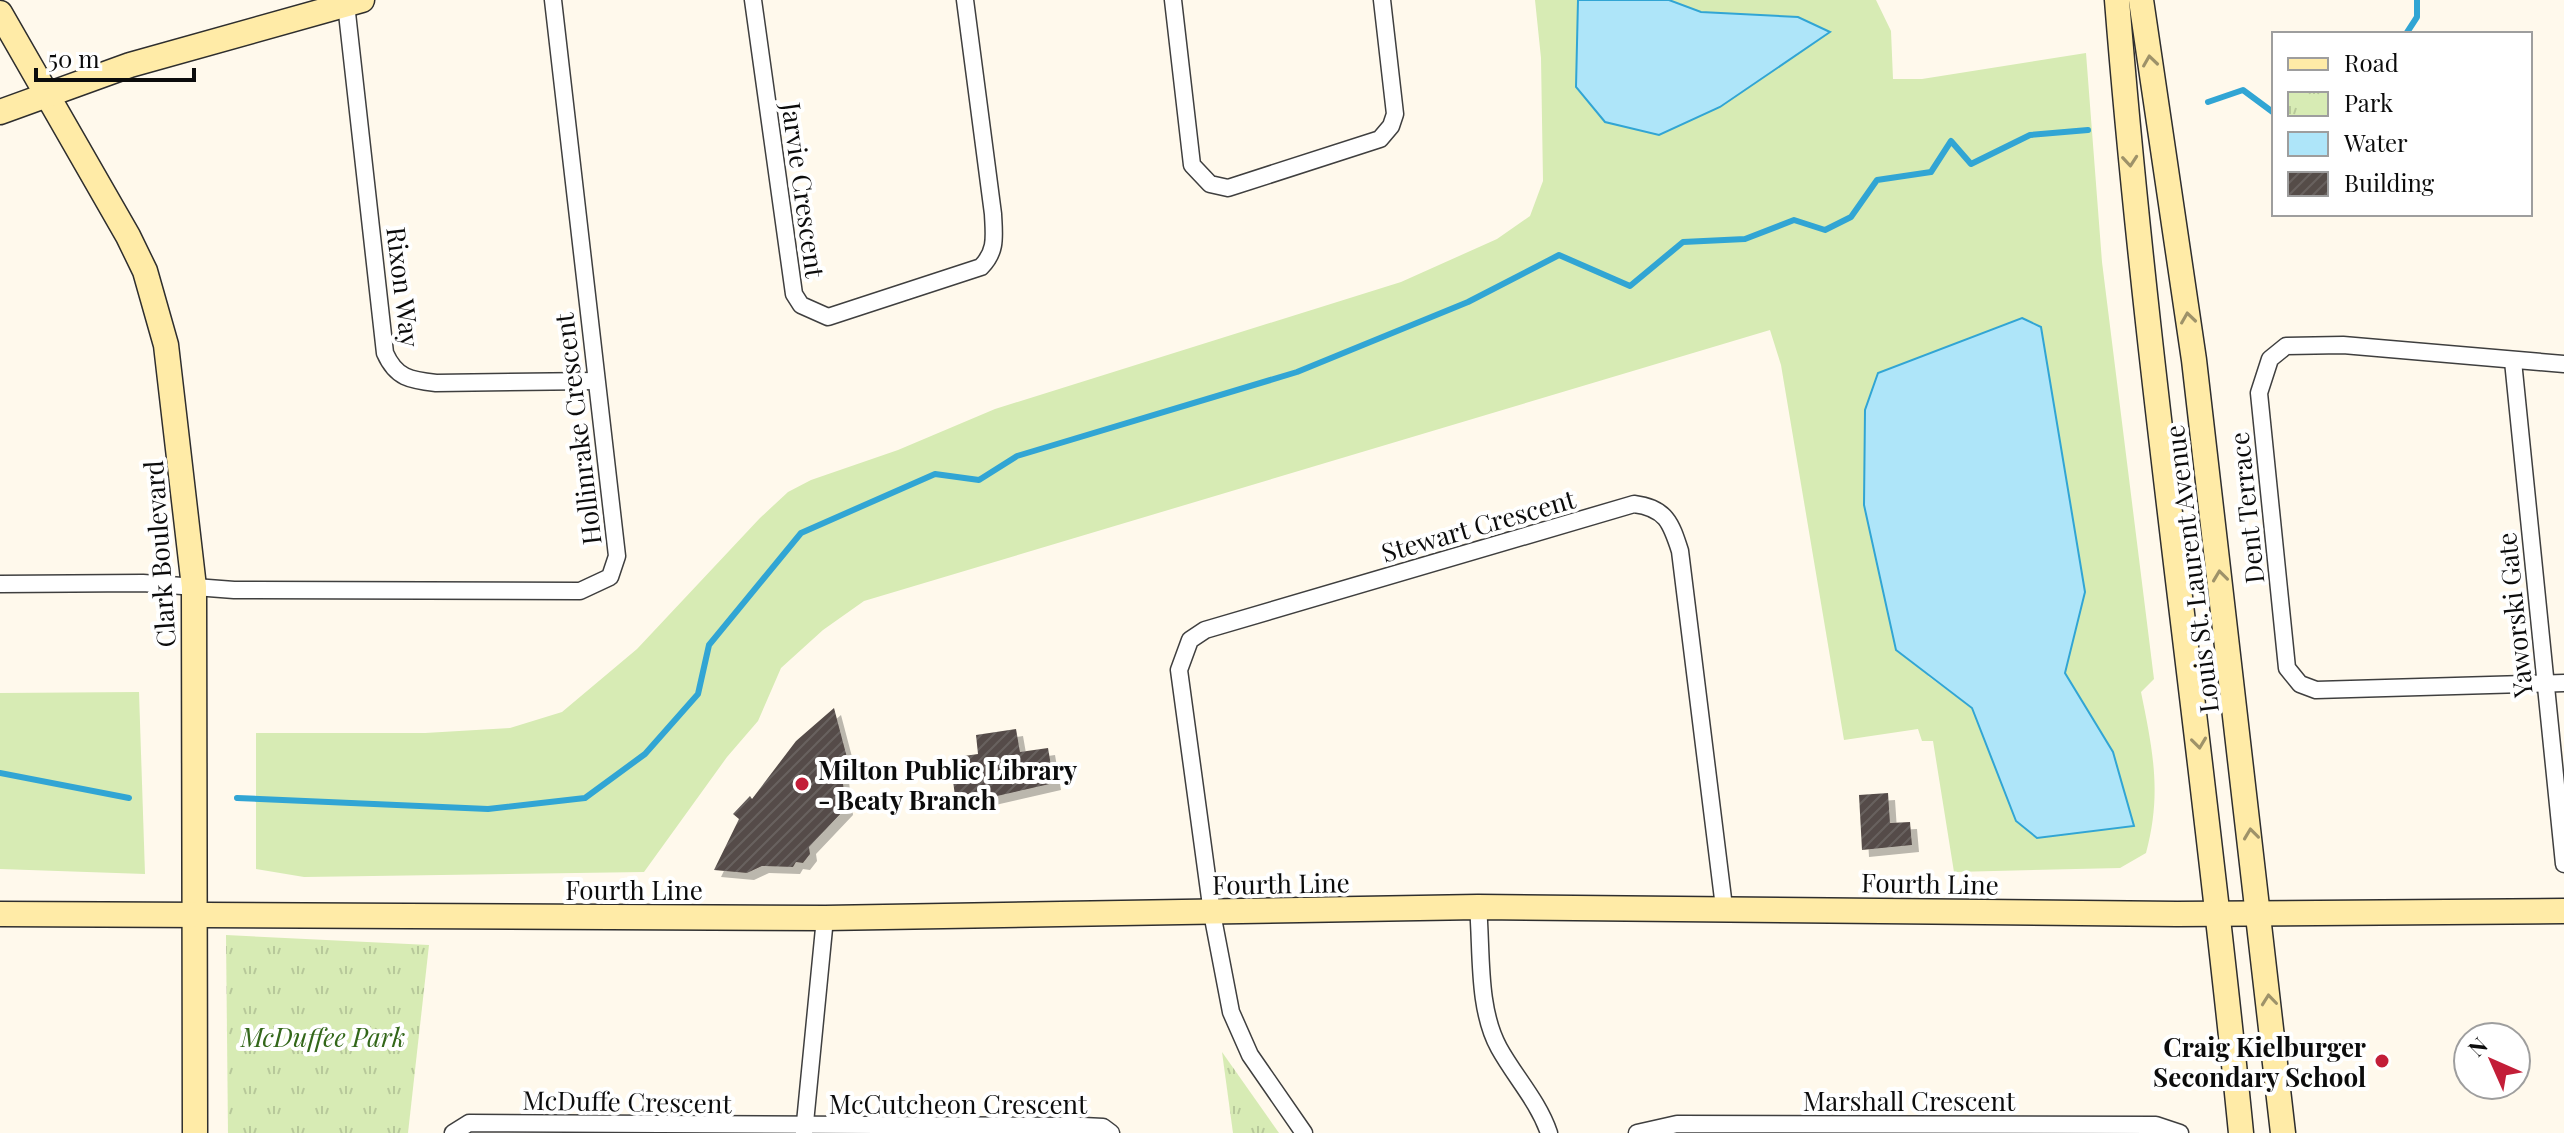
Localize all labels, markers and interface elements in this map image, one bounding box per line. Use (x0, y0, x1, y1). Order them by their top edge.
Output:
scale bar (36, 32, 194, 82)
legend (2272, 32, 2532, 216)
text: 50 m (48, 42, 100, 74)
text: Road (2344, 46, 2399, 78)
one-way arrow (2142, 54, 2159, 68)
text: Park (2344, 86, 2394, 118)
street label: Jarvie Crescent (774, 99, 834, 281)
text: Water (2343, 126, 2408, 158)
one-way arrow (2121, 155, 2138, 168)
text: Building (2344, 166, 2435, 198)
street label: Rixon Way (379, 225, 429, 349)
street label: Hollinrake Crescent (545, 310, 609, 547)
one-way arrow (2180, 311, 2197, 325)
street label: Louis St. Laurent Avenue (2156, 423, 2226, 715)
street label: Dent Terrace (2221, 431, 2271, 585)
street label: Clark Boulevard (135, 459, 183, 649)
street label: Stewart Crescent (1377, 480, 1580, 569)
street label: Yaworski Gate (2488, 531, 2540, 700)
one-way arrow (2212, 569, 2229, 583)
one-way arrow (2191, 737, 2208, 750)
place label: Milton Public Library - Beaty Branch (818, 752, 1078, 817)
marker: Milton Public Library - Beaty Branch (793, 775, 811, 793)
one-way arrow (2243, 828, 2260, 841)
street label: Fourth Line (1212, 864, 1350, 902)
street label: Fourth Line (1861, 864, 1999, 902)
street label: Fourth Line (565, 872, 703, 907)
one-way arrow (2260, 993, 2277, 1006)
park label: McDuffee Park (240, 1019, 405, 1054)
north arrow (2452, 1021, 2532, 1101)
place label: Craig Kielburger Secondary School (2153, 1029, 2366, 1094)
text: N (2461, 1030, 2493, 1062)
marker: Craig Kielburger Secondary School (2373, 1052, 2391, 1070)
street label: McDuffe Crescent (522, 1082, 733, 1120)
street label: Marshall Crescent (1803, 1083, 2016, 1118)
street label: McCutcheon Crescent (829, 1086, 1088, 1121)

